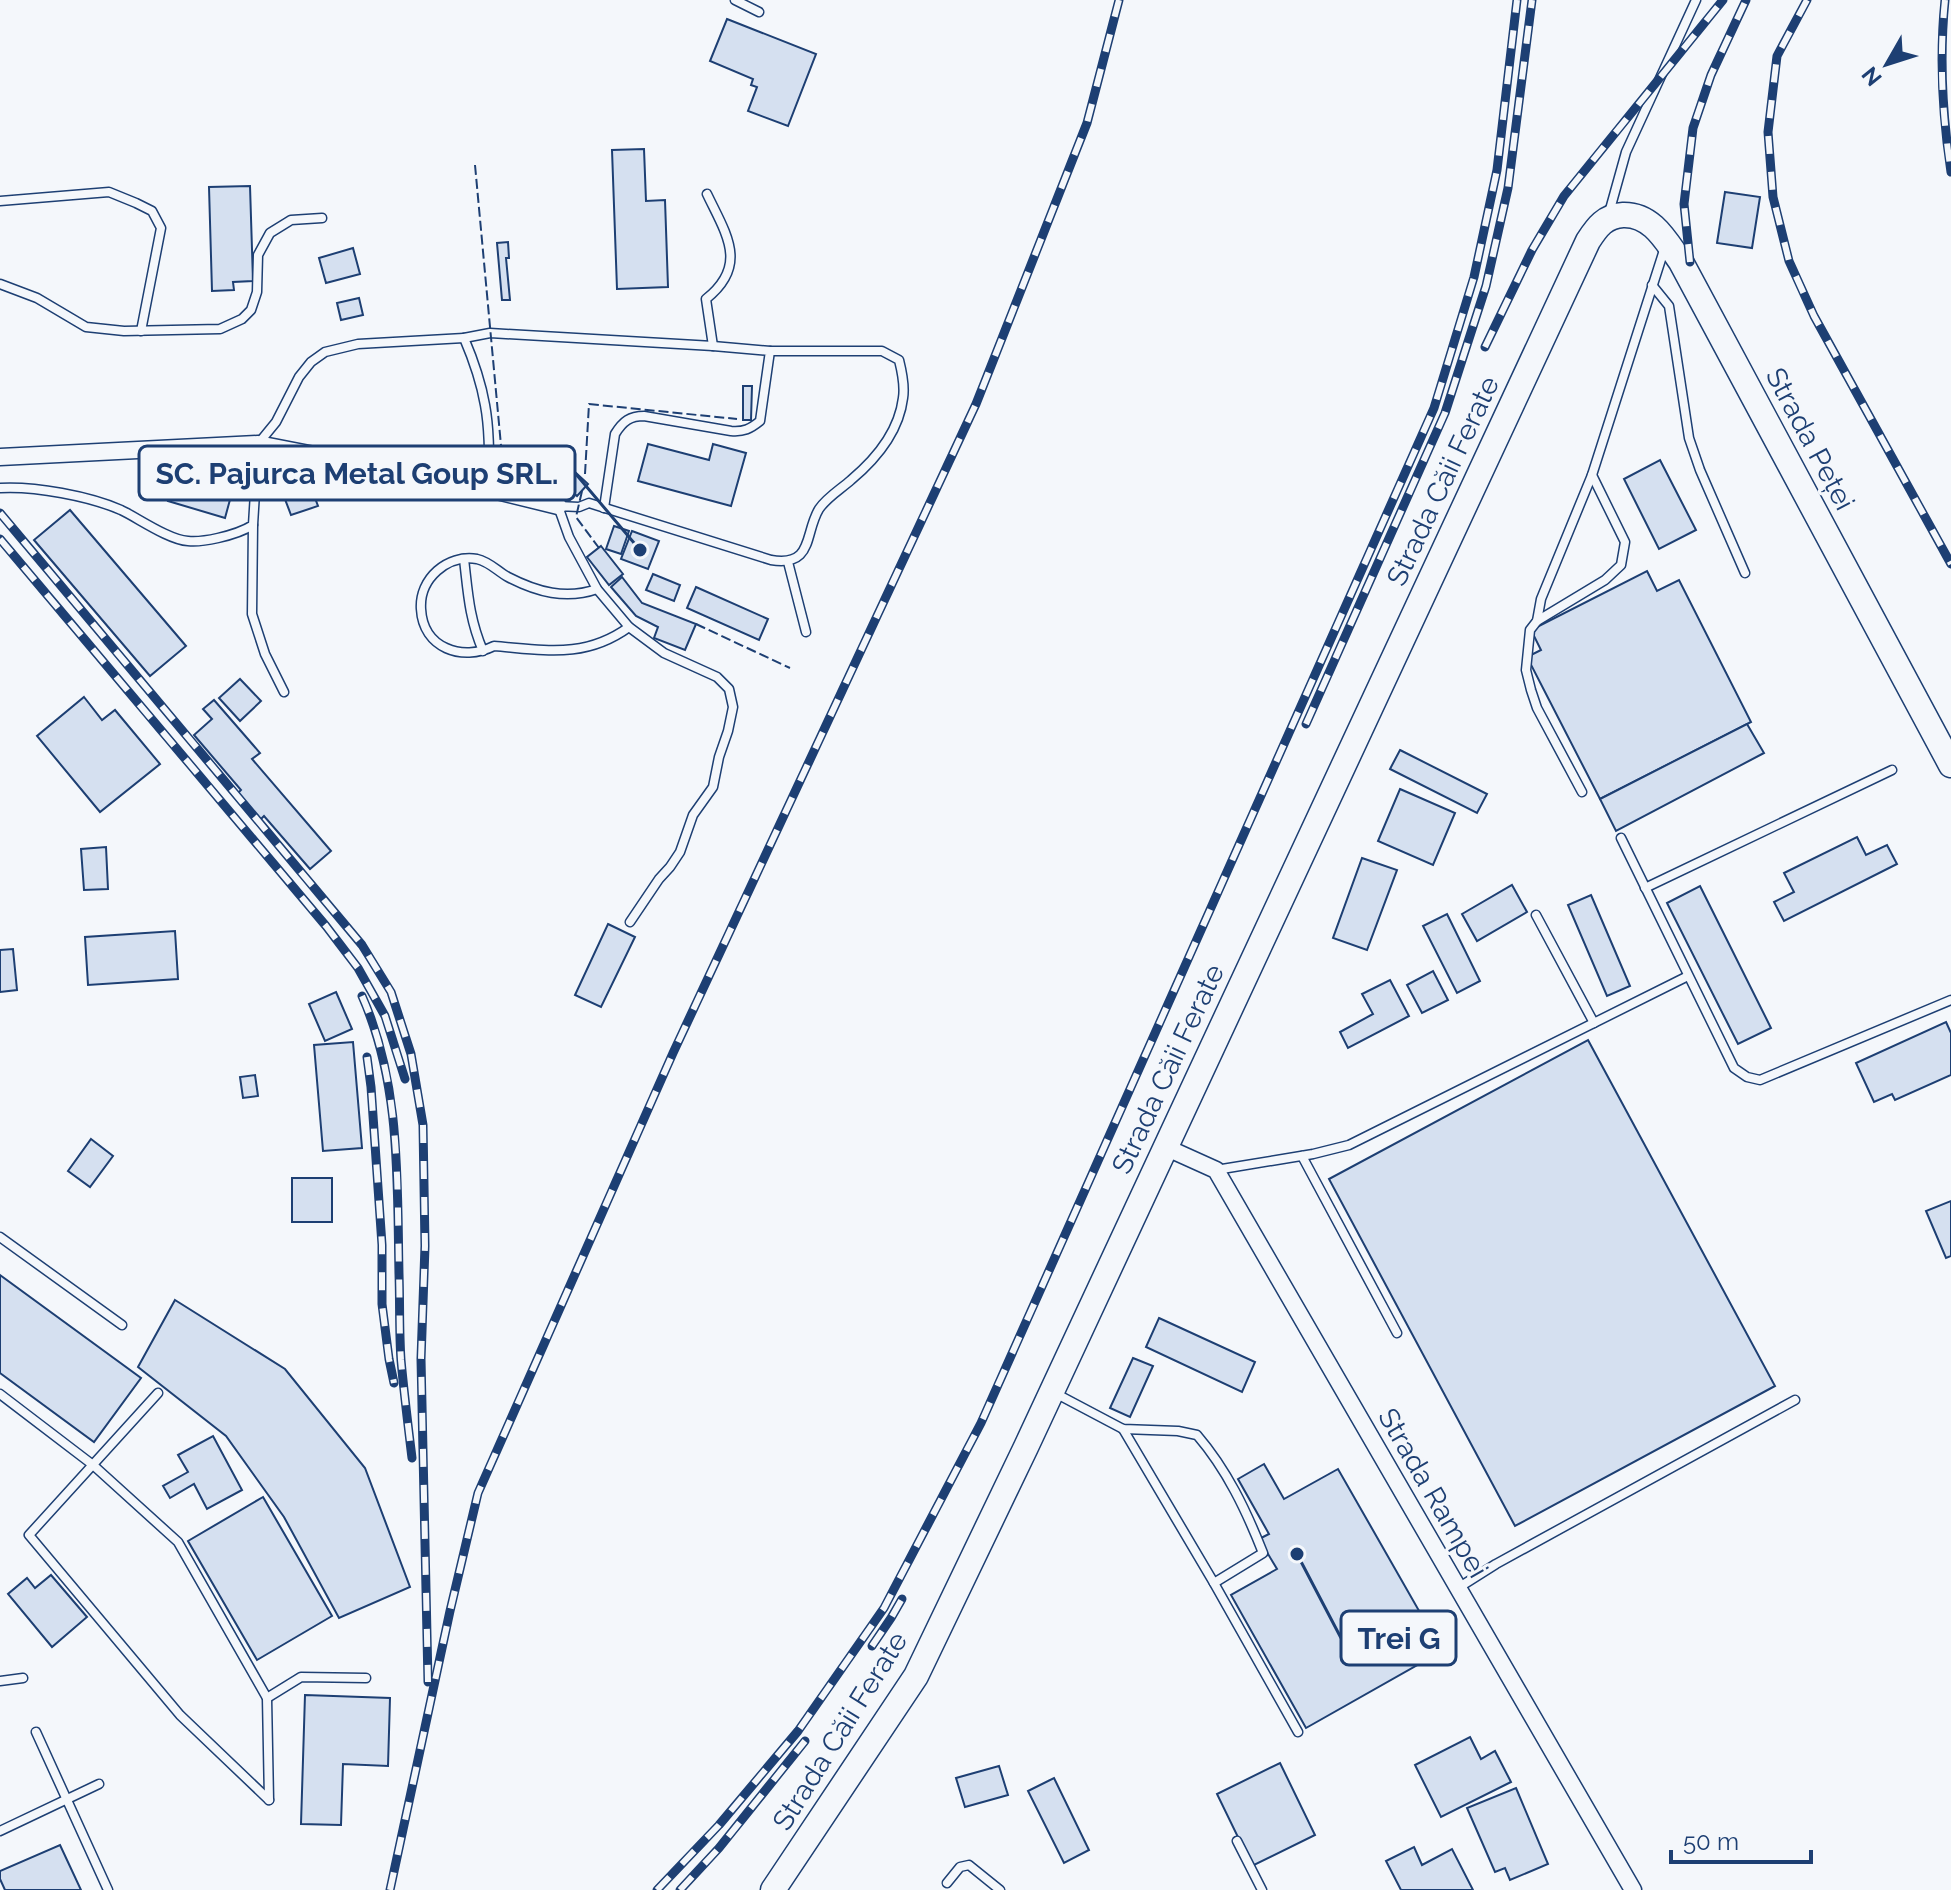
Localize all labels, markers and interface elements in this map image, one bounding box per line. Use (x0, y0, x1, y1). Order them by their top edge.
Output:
north arrow (1847, 24, 1927, 104)
text: N (1856, 62, 1887, 91)
street label: Strada Peței (1759, 362, 1861, 516)
street label: Strada Căii Ferate (1380, 371, 1506, 591)
callout: SC. Pajurca Metal Goup SRL. (139, 446, 575, 500)
text: SC. Pajurca Metal Goup SRL. (155, 456, 559, 491)
street label: Strada Căii Ferate (1105, 959, 1231, 1179)
street label: Strada Rampei (1371, 1403, 1495, 1583)
callout: Trei G (1341, 1611, 1456, 1665)
text: Trei G (1357, 1621, 1441, 1656)
street label: Strada Căii Ferate (766, 1626, 914, 1836)
scale bar (1671, 1814, 1811, 1864)
text: 50 m (1683, 1827, 1739, 1856)

